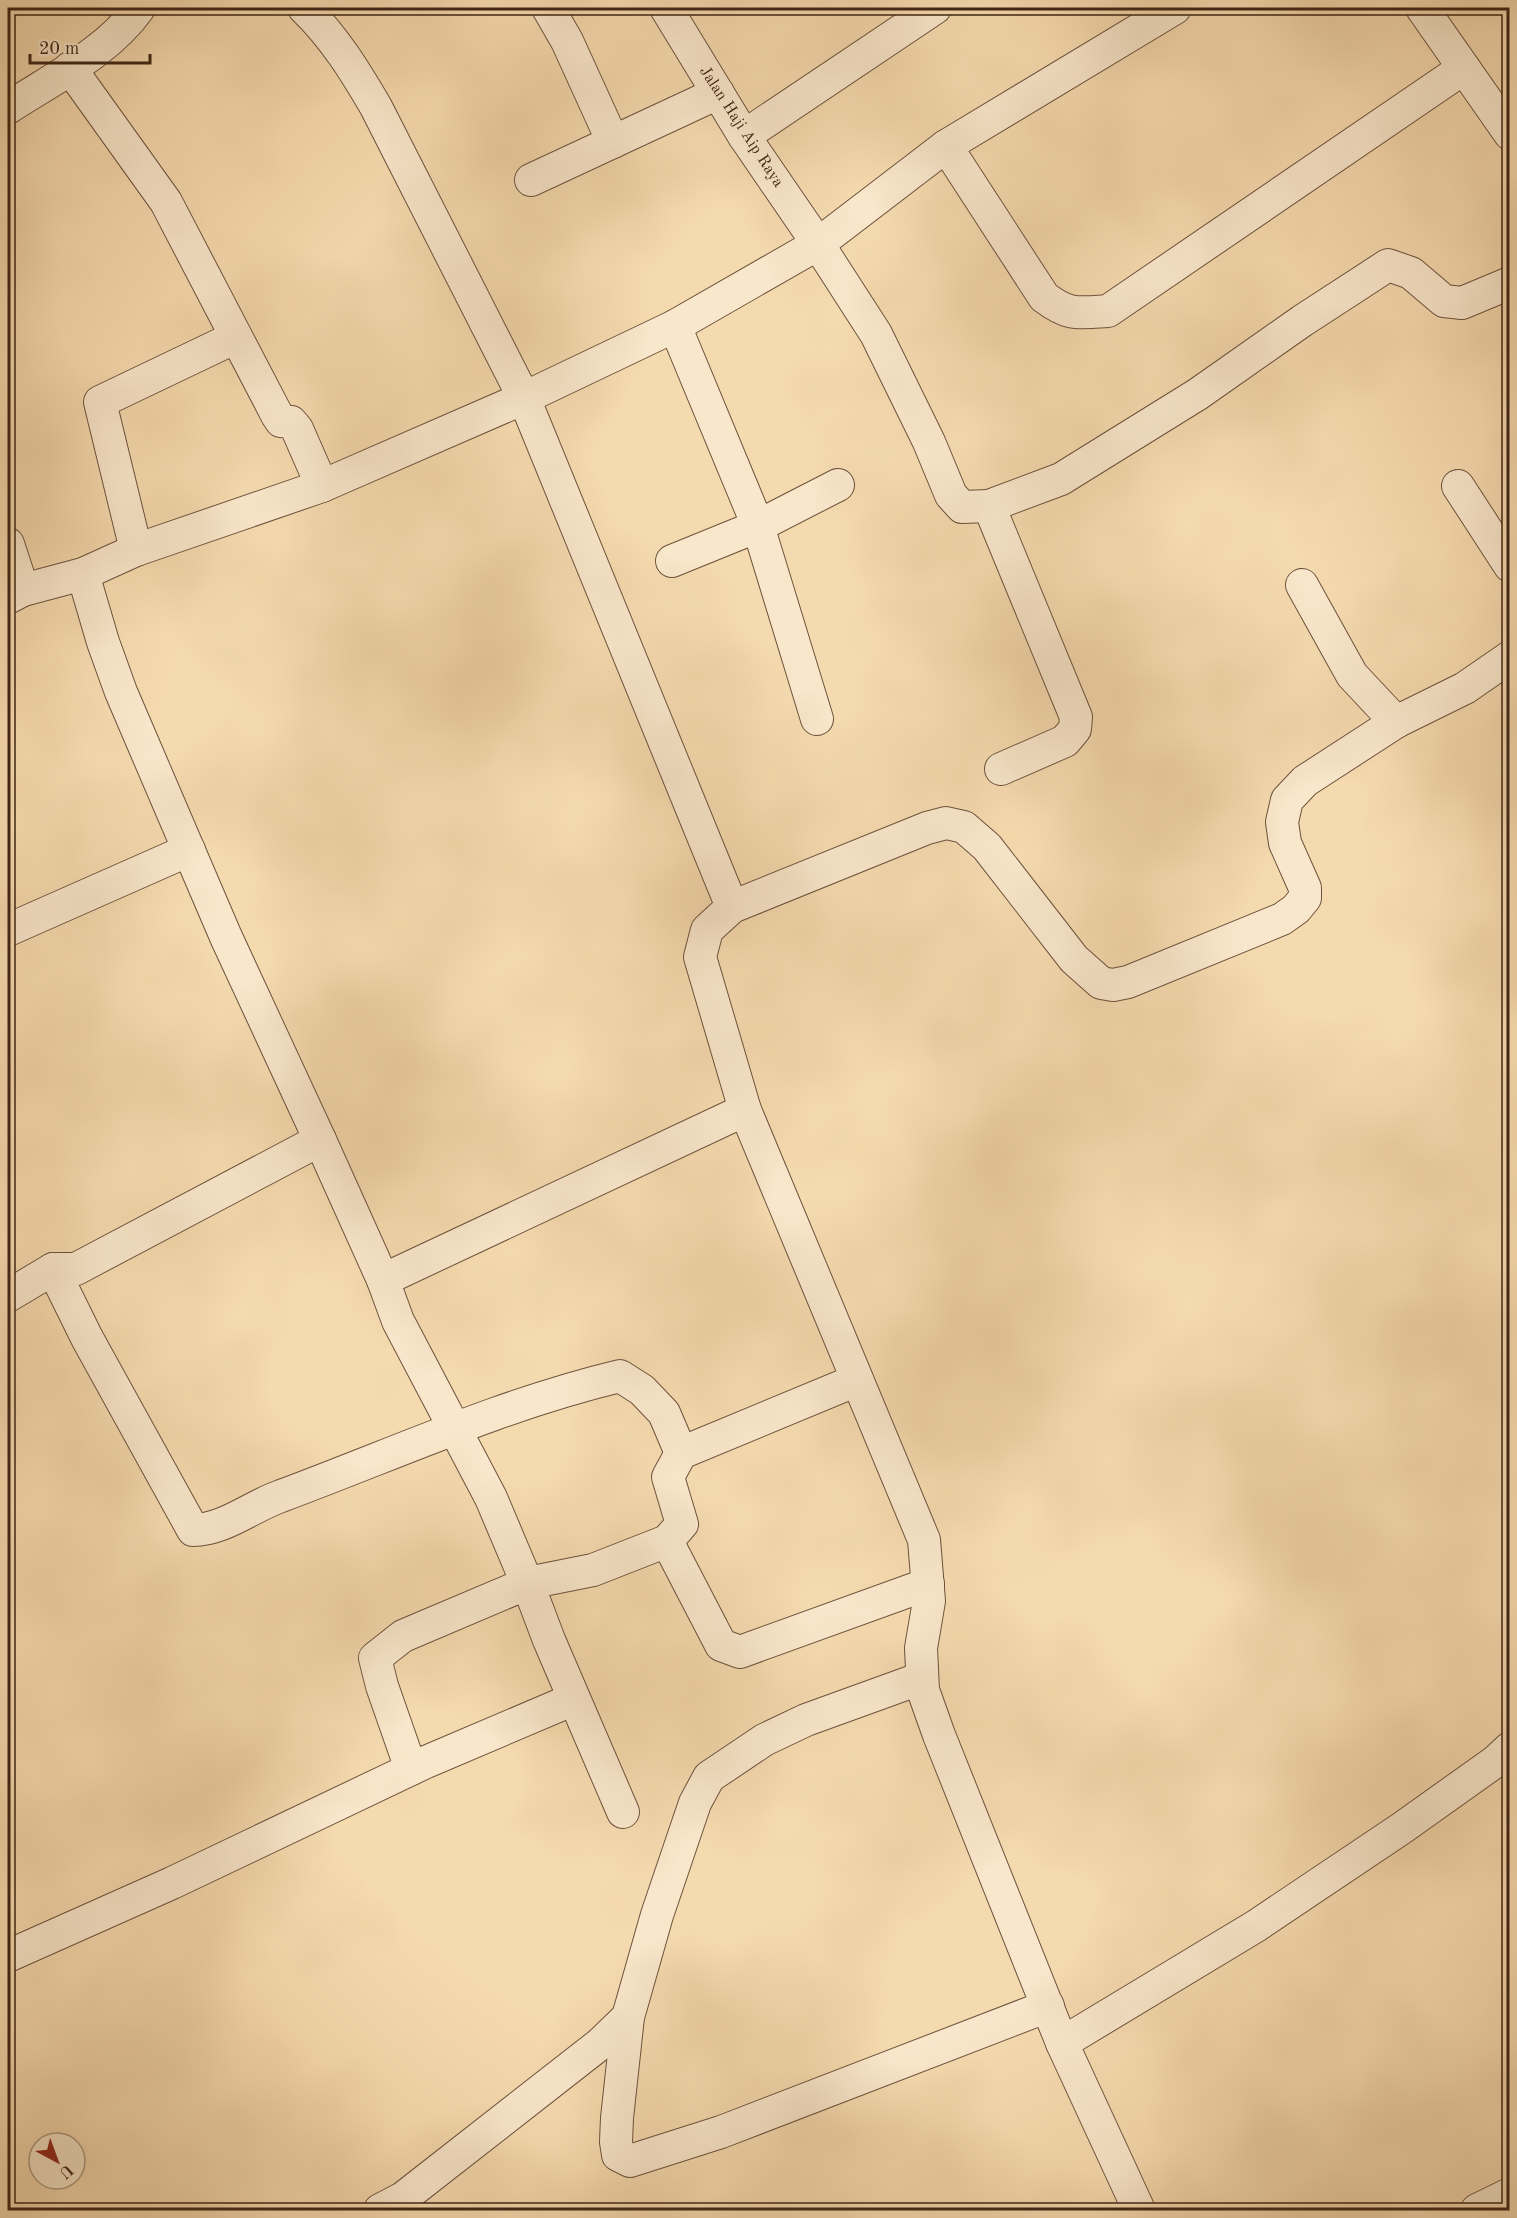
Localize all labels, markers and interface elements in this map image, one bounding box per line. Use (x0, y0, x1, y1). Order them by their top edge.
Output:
scale bar (30, 27, 150, 65)
text: 20 m (39, 40, 79, 58)
street label: Jalan Haji Aip Raya (696, 64, 786, 190)
north arrow (27, 2131, 87, 2191)
text: U (55, 2161, 76, 2181)

